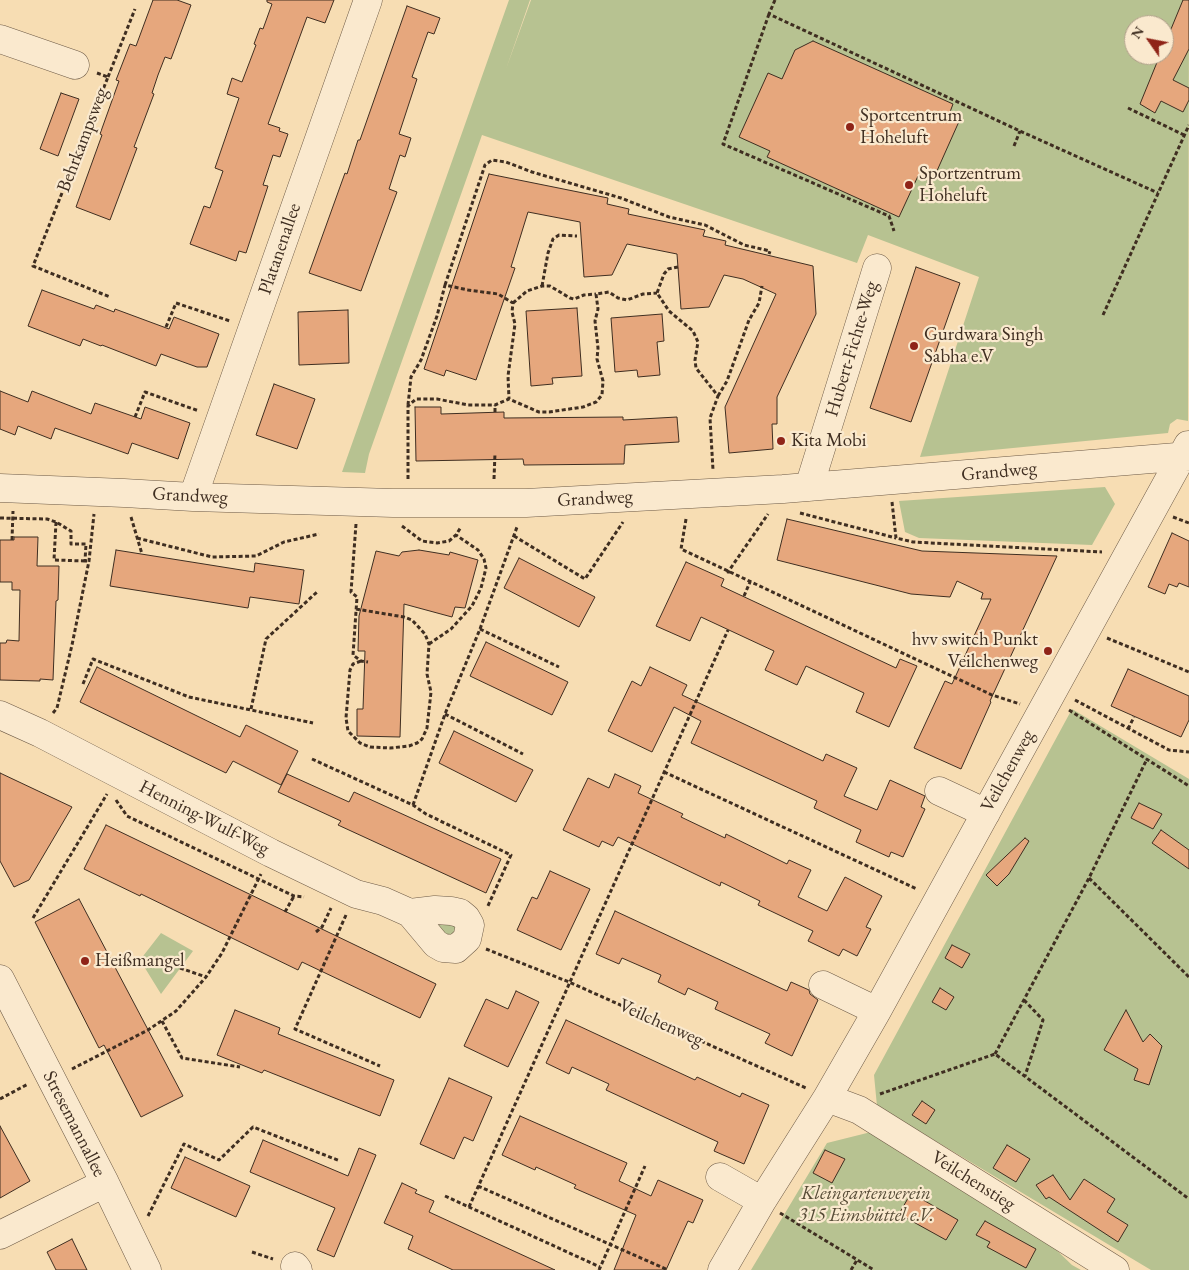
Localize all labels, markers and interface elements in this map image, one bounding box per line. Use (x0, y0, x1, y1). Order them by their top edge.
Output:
north arrow (1124, 15, 1174, 65)
text: N (1127, 23, 1148, 42)
street label: Behrkampsweg (53, 84, 113, 196)
place label: Sportcentrum Hoheluft (860, 105, 962, 149)
marker: Sportcentrum Hoheluft (844, 121, 856, 133)
place label: Sportzentrum Hoheluft (919, 163, 1021, 207)
marker: Sportzentrum Hoheluft (903, 179, 915, 191)
street label: Platanenallee (254, 200, 306, 298)
street label: Hubert-Fichte-Weg (821, 279, 883, 419)
place label: Gurdwara Singh Sabha e.V (924, 324, 1043, 368)
marker: Gurdwara Singh Sabha e.V (908, 340, 920, 352)
place label: Kita Mobi (791, 430, 867, 452)
marker: Kita Mobi (775, 435, 787, 447)
street label: Grandweg (960, 457, 1038, 487)
street label: Grandweg (152, 483, 228, 509)
street label: Grandweg (557, 486, 633, 512)
place label: hvv switch Punkt Veilchenweg (912, 629, 1038, 673)
marker: hvv switch Punkt Veilchenweg (1042, 645, 1054, 657)
street label: Veilchenweg (976, 726, 1040, 816)
street label: Henning-Wulf-Weg (135, 775, 273, 861)
place label: Heißmangel (95, 950, 185, 972)
marker: Heißmangel (79, 955, 91, 967)
street label: Veilchenweg (615, 994, 707, 1052)
street label: Stresemannallee (38, 1067, 110, 1181)
street label: Veilchenstieg (927, 1146, 1019, 1216)
park label: Kleingartenverein 315 Eimsbüttel e.V. (798, 1183, 934, 1227)

